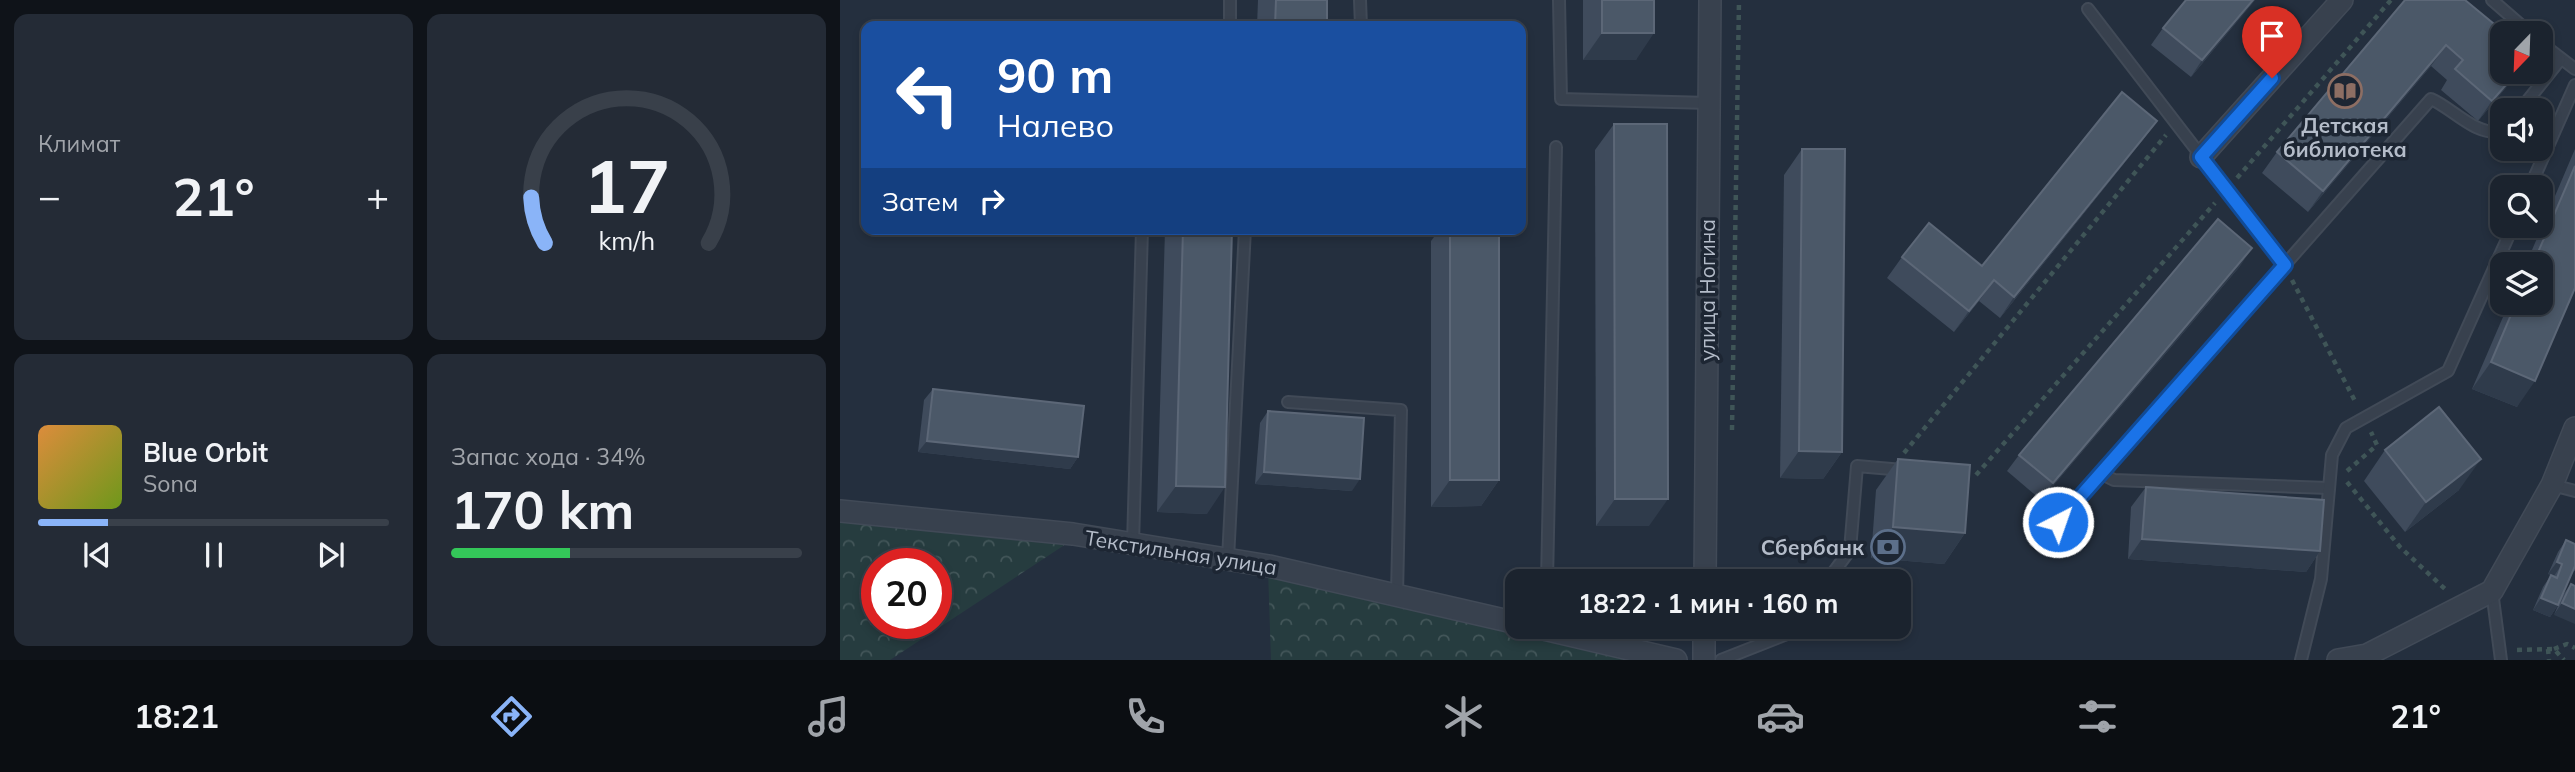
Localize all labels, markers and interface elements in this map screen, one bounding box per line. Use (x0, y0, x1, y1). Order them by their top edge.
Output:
pin (2242, 6, 2302, 78)
icon: arrive (2253, 17, 2291, 55)
north arrow (2490, 21, 2553, 84)
map controls (2490, 21, 2553, 315)
text: 90 m (997, 44, 1113, 105)
icon: left (882, 49, 973, 140)
library icon: Детская библиотека (2326, 72, 2364, 110)
button: sound (2490, 98, 2553, 161)
text: Налево (997, 105, 1114, 145)
place label: Детская библиотека (2283, 112, 2407, 162)
text: Климат (38, 129, 120, 158)
text: 17 (583, 140, 670, 231)
text: 21° (172, 164, 255, 229)
text: − (38, 172, 61, 220)
text: + (366, 172, 389, 220)
button: search (2490, 175, 2553, 238)
icon: right (973, 182, 1011, 220)
text: Затем (882, 185, 959, 218)
street label: улица Ногина (1694, 219, 1720, 361)
text: km/h (598, 225, 655, 256)
button: layers (2490, 252, 2553, 315)
text: Blue Orbit (143, 436, 268, 469)
text: Запас хода · 34% (451, 442, 646, 471)
text: Sona (143, 469, 198, 498)
text: 170 km (451, 477, 634, 542)
position arrow (2021, 485, 2095, 559)
street label: Текстильная улица (1083, 524, 1279, 580)
bank icon: Сбербанк (1869, 528, 1907, 566)
place label: Сбербанк (1761, 534, 1865, 560)
icon: previous (78, 536, 116, 574)
icon: pause (195, 536, 233, 574)
icon: next (312, 536, 350, 574)
speed limit sign: 20 (861, 548, 952, 639)
text: 18:22 · 1 мин · 160 m (1578, 587, 1838, 620)
icon: directions (487, 692, 536, 741)
icon: music (804, 692, 853, 741)
icon: phone (1121, 692, 1170, 741)
icon: climate (1439, 692, 1488, 741)
icon: car (1756, 692, 1805, 741)
icon: filters (2073, 692, 2122, 741)
text: 18:21 (134, 696, 219, 736)
text: 21° (2390, 696, 2441, 736)

